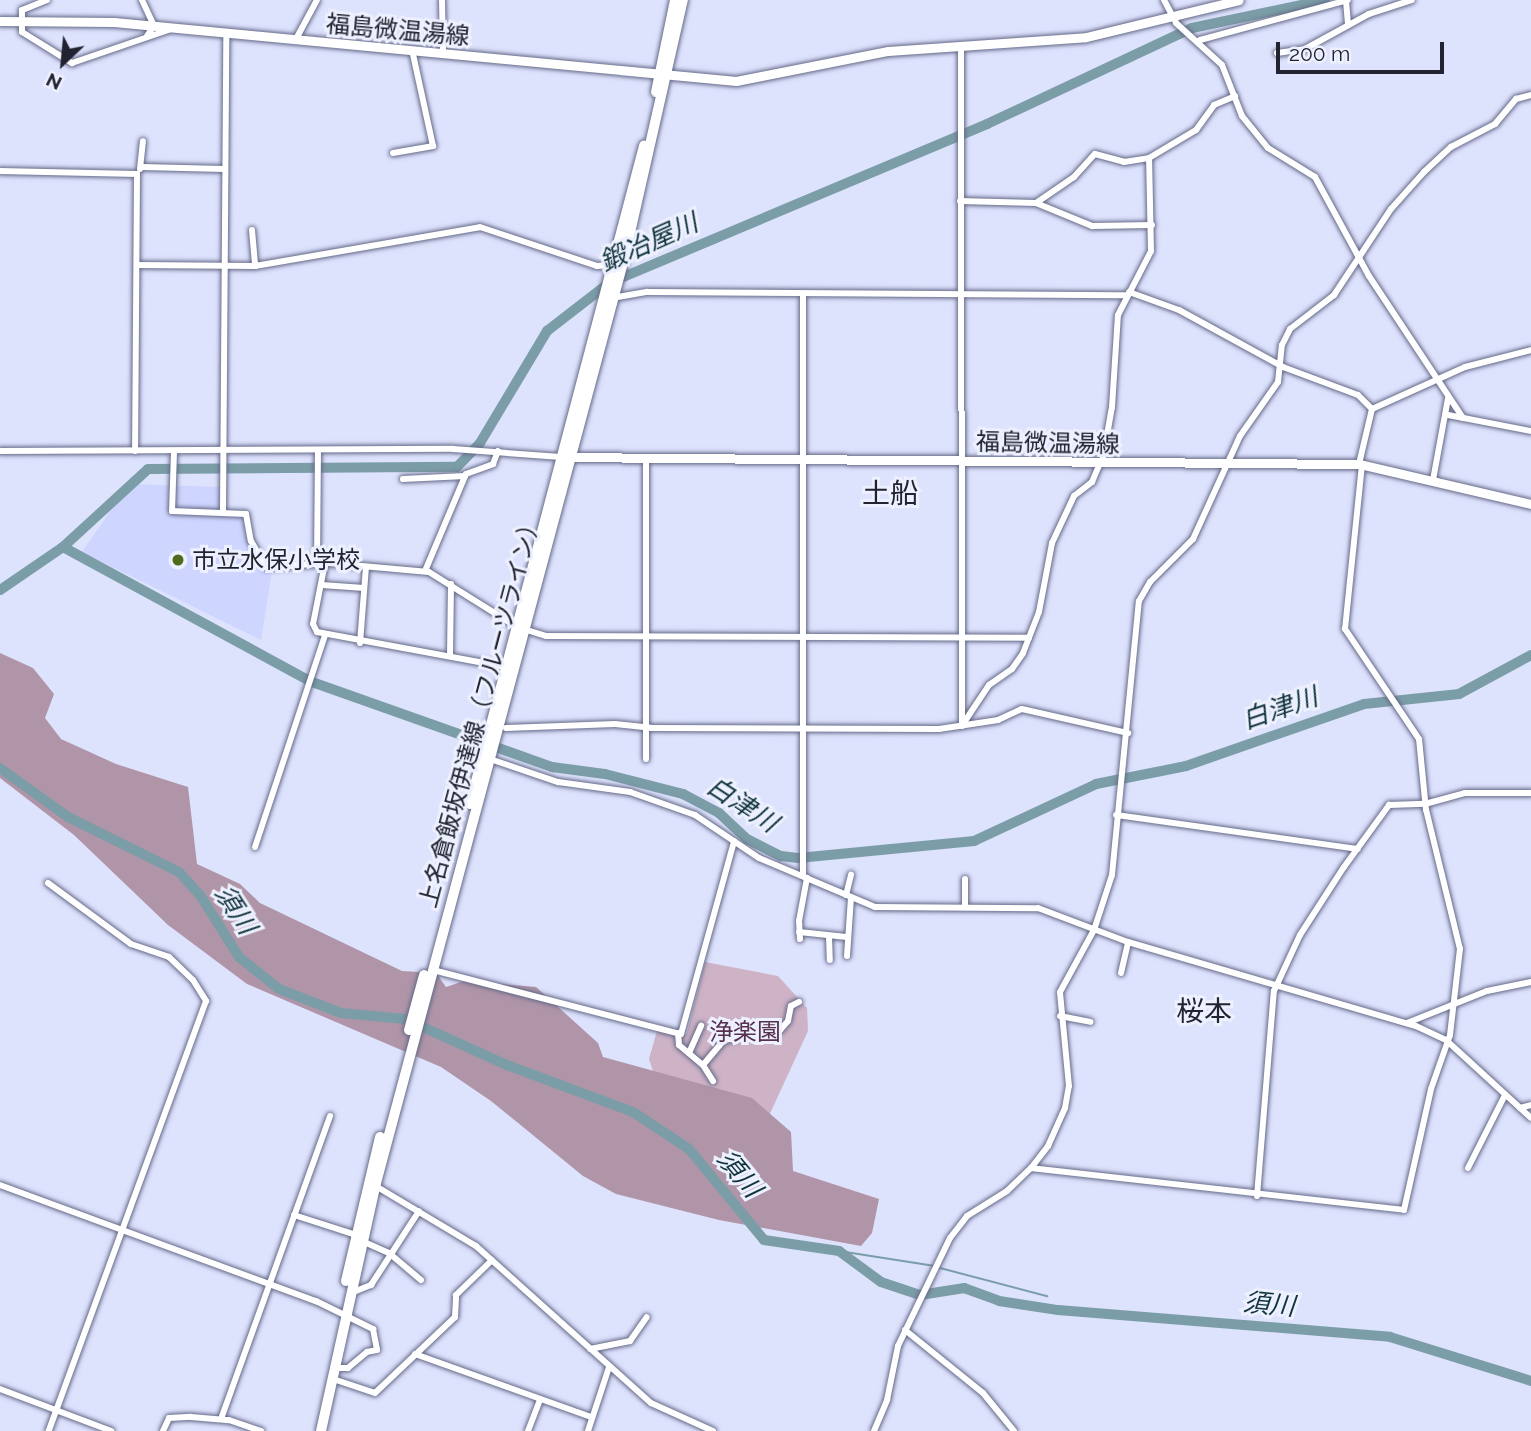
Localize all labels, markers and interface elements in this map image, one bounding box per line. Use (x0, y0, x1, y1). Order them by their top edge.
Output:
street label: 福島微温湯線 (325, 9, 471, 51)
north arrow (28, 28, 98, 98)
scale bar (1279, 28, 1447, 72)
text: 200 m (1289, 41, 1350, 66)
text: N (42, 69, 65, 95)
water label: 鍛冶屋川 (595, 208, 703, 278)
street label: 福島微温湯線 (976, 427, 1120, 459)
district label: 土船 (862, 477, 918, 511)
street label: 上名倉飯坂伊達線（フルーツライン） (413, 509, 547, 911)
place label: 市立水保小学校 (192, 546, 360, 574)
marker: 市立水保小学校 (170, 552, 186, 568)
water label: 白津川 (1238, 682, 1322, 736)
water label: 白津川 (701, 771, 783, 839)
water label: 須川 (208, 880, 262, 940)
district label: 桜本 (1176, 995, 1232, 1029)
park label: 浄楽園 (709, 1018, 781, 1046)
water label: 須川 (710, 1144, 768, 1204)
water label: 須川 (1242, 1287, 1296, 1323)

